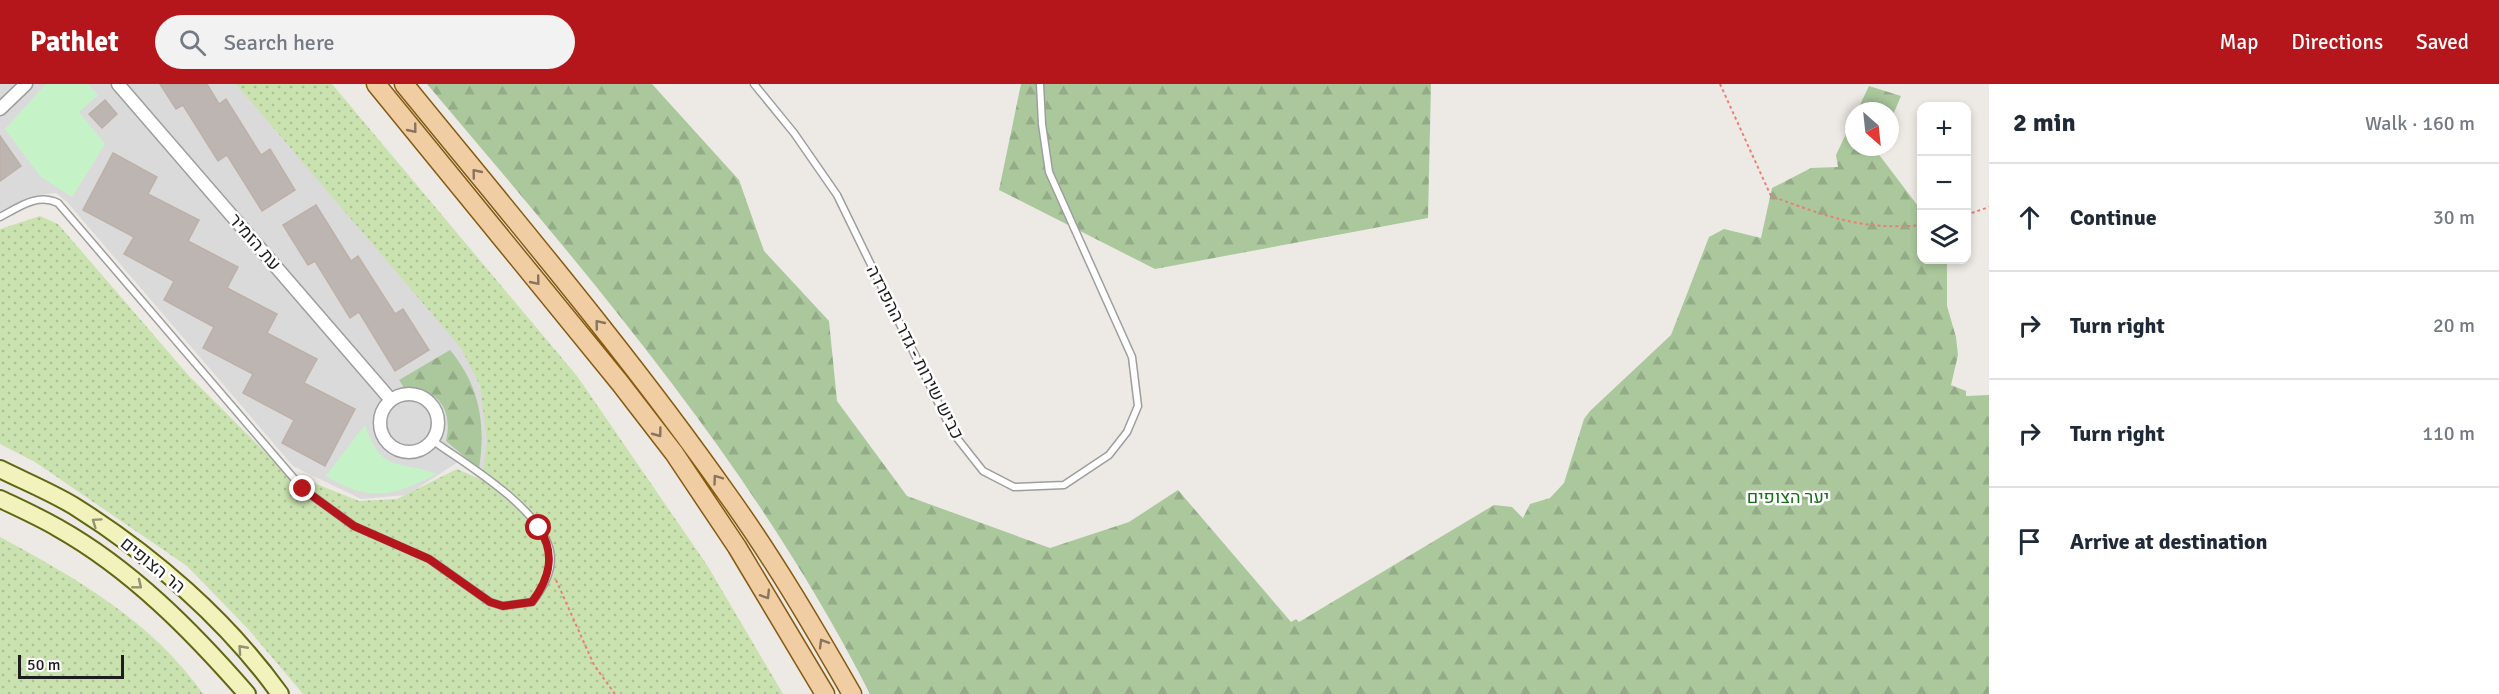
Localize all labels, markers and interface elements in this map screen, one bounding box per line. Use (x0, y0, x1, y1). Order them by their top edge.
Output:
search box (155, 15, 575, 69)
text: Pathlet (30, 25, 119, 59)
icon: search (176, 26, 209, 59)
text: Search here (224, 29, 335, 56)
text: Map (2220, 29, 2258, 55)
text: Directions (2291, 29, 2383, 55)
text: Saved (2416, 29, 2469, 55)
north arrow (1845, 102, 1899, 156)
map controls (1917, 102, 1971, 264)
button: + (1917, 102, 1971, 156)
text: 2 min (2013, 107, 2076, 139)
text: Walk · 160 m (2365, 111, 2475, 136)
one-way arrow (406, 123, 417, 134)
button: − (1917, 156, 1971, 210)
one-way arrow (473, 168, 484, 179)
icon: ahead (2013, 201, 2046, 234)
text: Continue (2070, 204, 2157, 231)
text: 30 m (2433, 205, 2475, 230)
street label: עת הזמיר (224, 209, 286, 275)
button: layers (1917, 210, 1971, 264)
street label: כביש שירות - גדר ההפרדה (861, 261, 969, 443)
one-way arrow (529, 274, 540, 285)
icon: right (2013, 309, 2046, 342)
text: Turn right (2070, 312, 2165, 339)
text: 20 m (2433, 313, 2475, 338)
one-way arrow (596, 320, 607, 331)
icon: right (2013, 417, 2046, 450)
text: Turn right (2070, 420, 2165, 447)
text: 110 m (2422, 421, 2475, 446)
one-way arrow (651, 426, 662, 437)
route end (289, 475, 315, 501)
one-way arrow (713, 475, 724, 486)
park label: יער הצופים (1747, 486, 1829, 508)
route start (525, 514, 551, 540)
one-way arrow (91, 518, 102, 529)
icon: arrive (2013, 525, 2046, 558)
text: Arrive at destination (2070, 528, 2267, 555)
street label: הר הצופים (116, 532, 190, 598)
one-way arrow (131, 578, 142, 589)
one-way arrow (759, 589, 771, 599)
one-way arrow (818, 639, 830, 649)
one-way arrow (238, 645, 249, 656)
scale bar (18, 652, 124, 680)
text: 50 m (27, 655, 61, 675)

